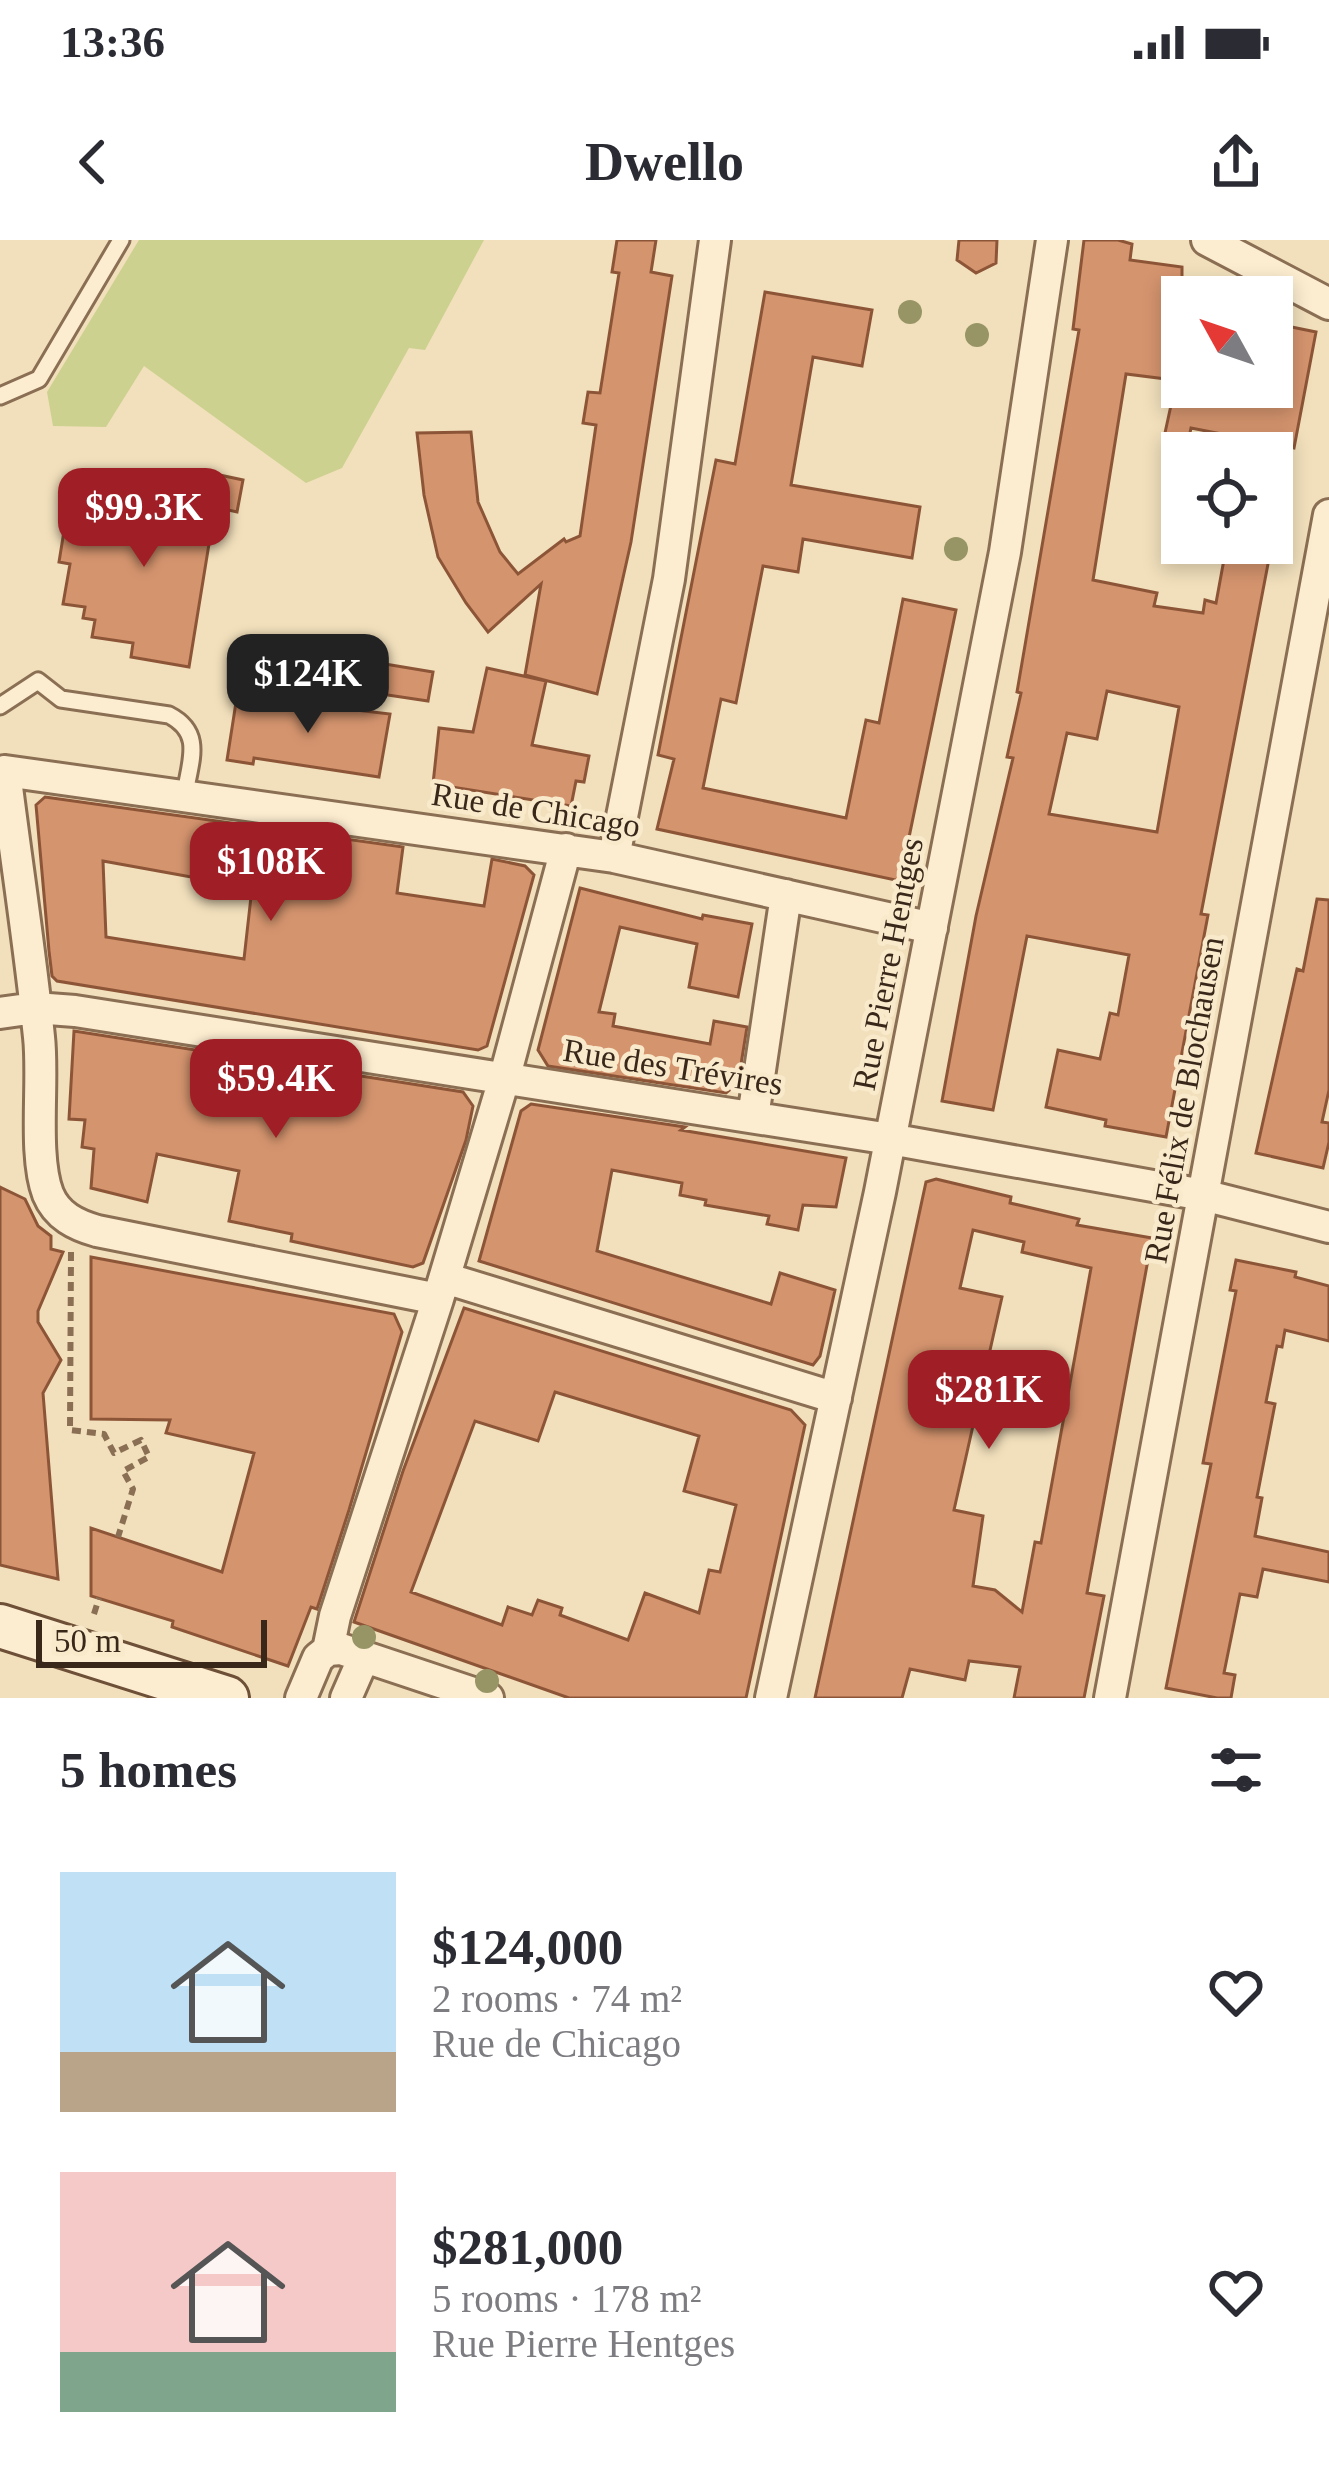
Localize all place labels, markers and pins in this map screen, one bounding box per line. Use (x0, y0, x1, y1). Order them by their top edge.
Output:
pin: $99.3K (46, 468, 242, 570)
pin: $124K (224, 634, 392, 736)
pin: $108K (187, 822, 355, 924)
pin: $59.4K (178, 1039, 374, 1141)
pin: $281K (905, 1350, 1073, 1452)

